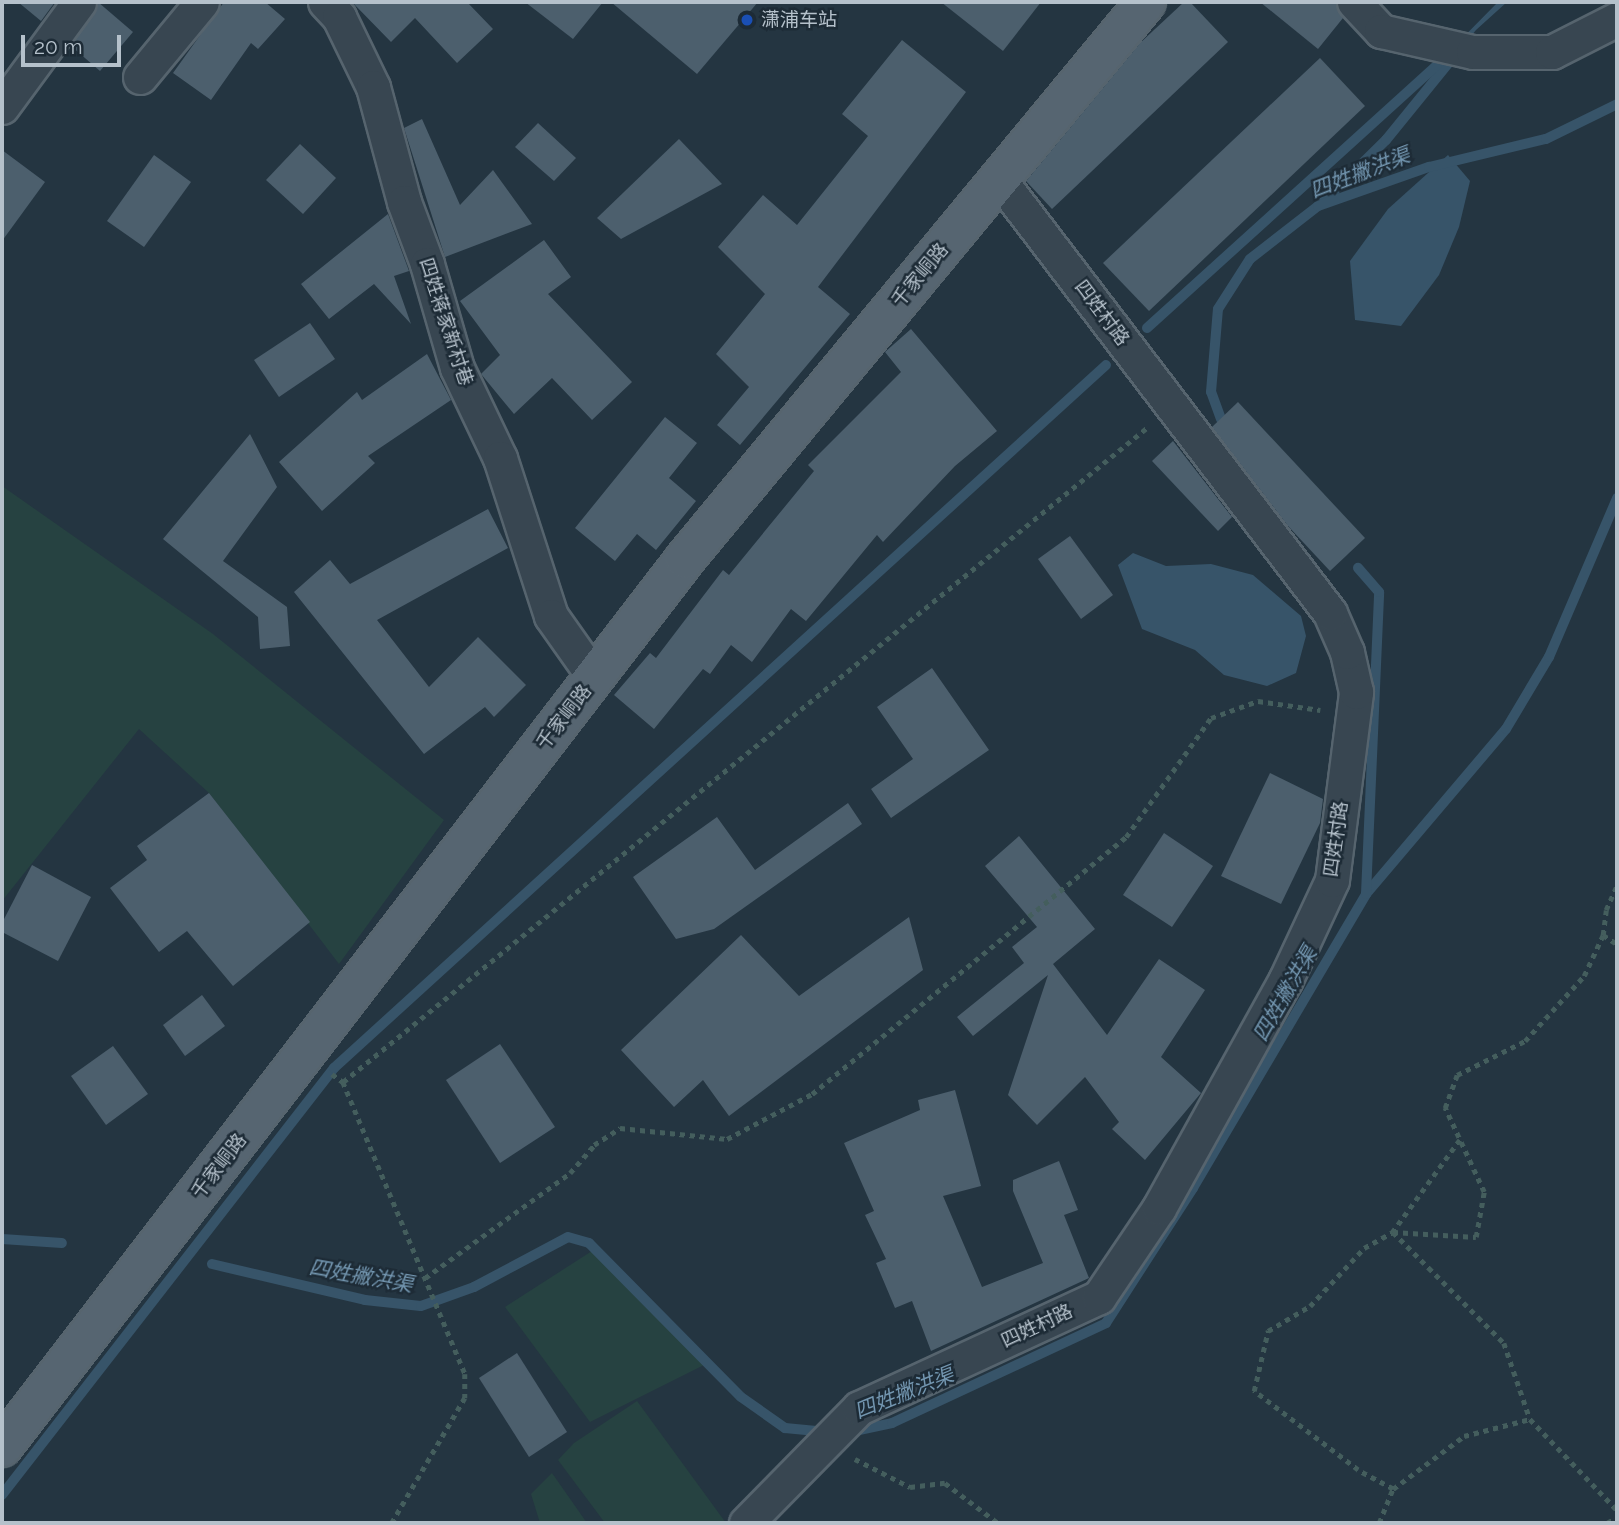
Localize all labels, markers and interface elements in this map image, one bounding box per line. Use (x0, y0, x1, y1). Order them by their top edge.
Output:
place label: 潇浦车站 (761, 9, 837, 31)
marker: 潇浦车站 (739, 12, 755, 28)
scale bar (24, 21, 124, 65)
text: 20 m (34, 34, 82, 59)
water label: 四姓撇洪渠 (1306, 142, 1414, 204)
street label: 千家峒路 (887, 239, 953, 311)
street label: 四姓蒋家新村巷 (415, 255, 477, 389)
street label: 四姓村路 (1070, 276, 1134, 350)
street label: 千家峒路 (532, 680, 596, 754)
street label: 四姓村路 (1319, 800, 1353, 878)
water label: 四姓撇洪渠 (1248, 942, 1322, 1046)
street label: 千家峒路 (187, 1129, 251, 1203)
water label: 四姓撇洪渠 (307, 1254, 415, 1298)
street label: 四姓村路 (998, 1300, 1076, 1352)
water label: 四姓撇洪渠 (851, 1362, 957, 1424)

